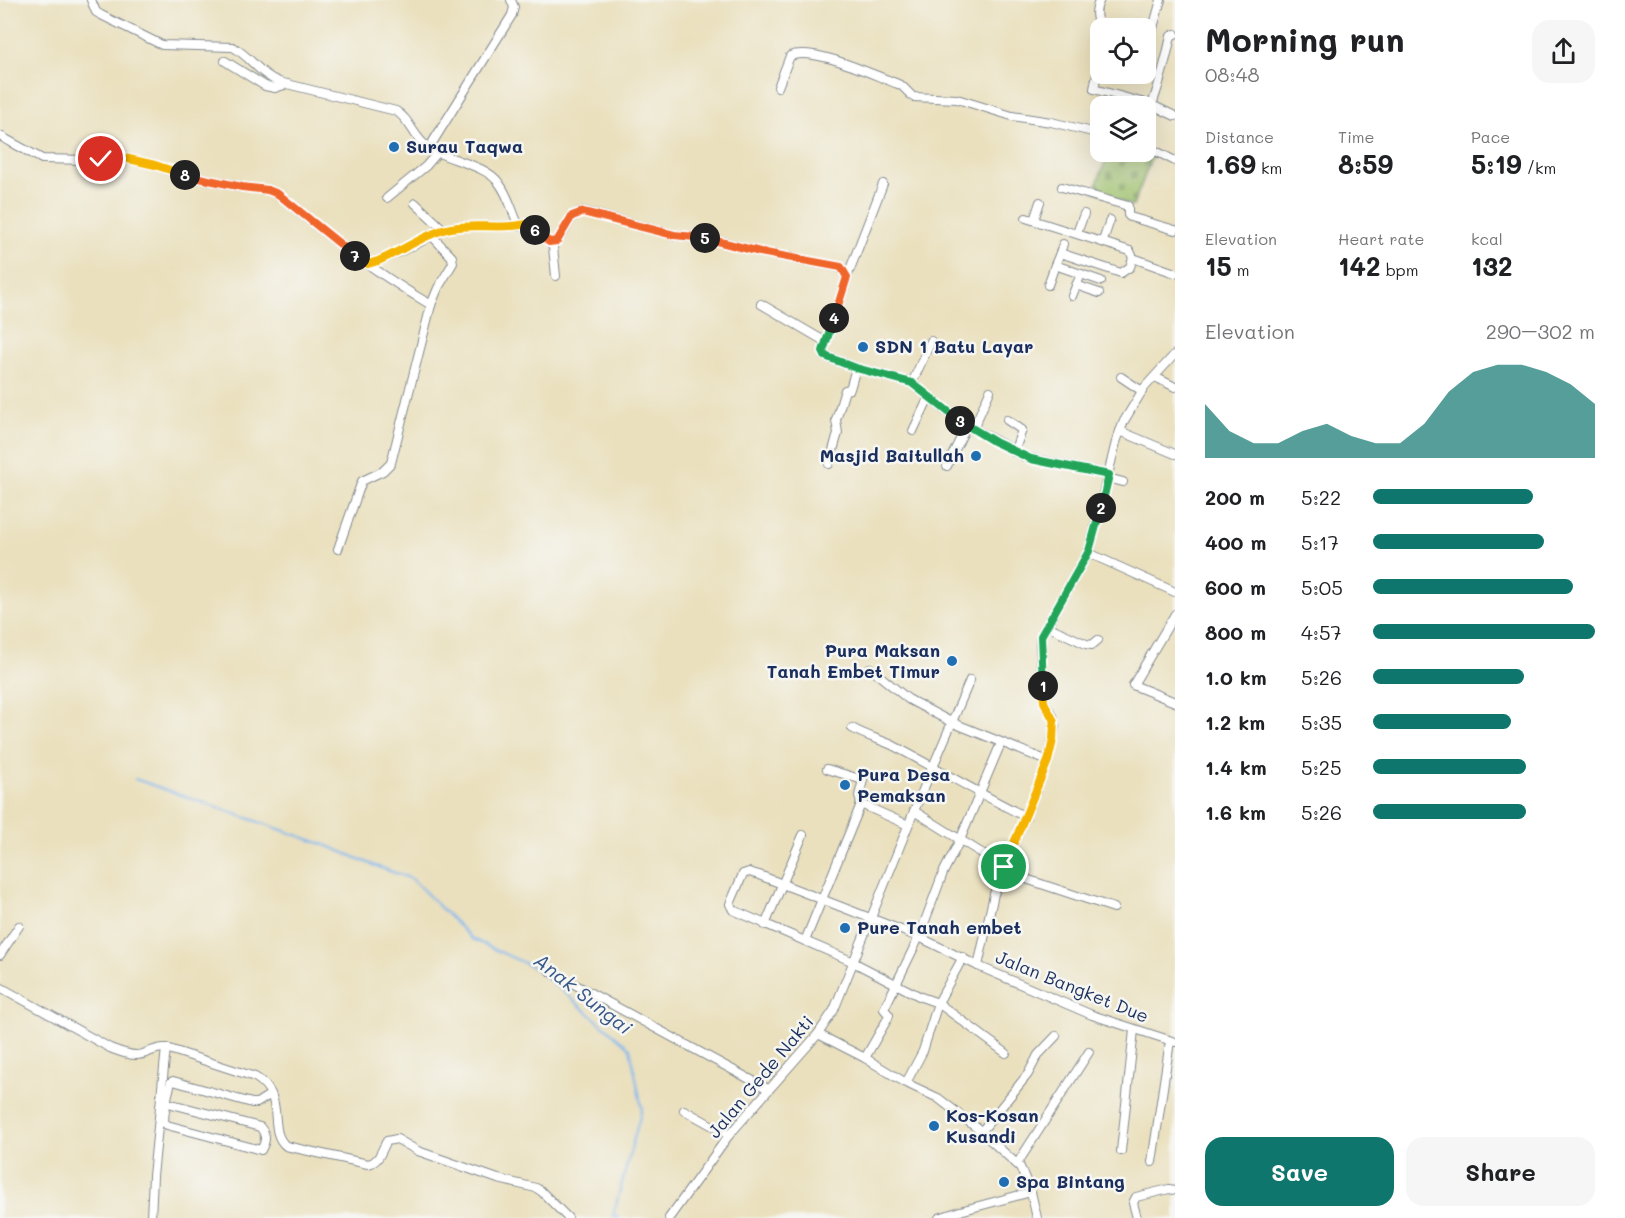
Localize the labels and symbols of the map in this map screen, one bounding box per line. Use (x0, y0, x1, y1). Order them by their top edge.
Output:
pin (75, 133, 126, 184)
place label: Surau Taqwa (406, 134, 523, 158)
marker: Surau Taqwa (387, 140, 401, 154)
pin: 8 (170, 160, 200, 190)
pin: 6 (520, 215, 550, 245)
pin: 5 (690, 223, 720, 253)
pin: 7 (340, 241, 370, 271)
pin: 4 (819, 303, 849, 333)
place label: SDN 1 Batu Layar (875, 334, 1033, 358)
marker: SDN 1 Batu Layar (856, 340, 870, 354)
pin: 3 (945, 406, 975, 436)
place label: Masjid Baitullah (820, 443, 964, 467)
marker: Masjid Baitullah (969, 449, 983, 463)
pin: 2 (1086, 493, 1116, 523)
place label: Pura Maksan Tanah Embet Timur (767, 638, 940, 683)
marker: Pura Maksan Tanah Embet Timur (945, 654, 959, 668)
pin: 1 (1028, 671, 1058, 701)
place label: Pura Desa Pemaksan (857, 762, 950, 807)
marker: Pura Desa Pemaksan (838, 778, 852, 792)
pin (978, 841, 1029, 892)
place label: Pure Tanah embet (857, 915, 1021, 939)
marker: Pure Tanah embet (838, 921, 852, 935)
street label: Jalan Bangket Due (992, 944, 1152, 1028)
water label: Anak Sungai (529, 947, 639, 1040)
street label: Jalan Gede Nakti (702, 1010, 819, 1143)
place label: Kos-Kosan Kusandi (946, 1103, 1039, 1148)
marker: Kos-Kosan Kusandi (927, 1119, 941, 1133)
place label: Spa Bintang (1016, 1169, 1125, 1193)
marker: Spa Bintang (997, 1175, 1011, 1189)

